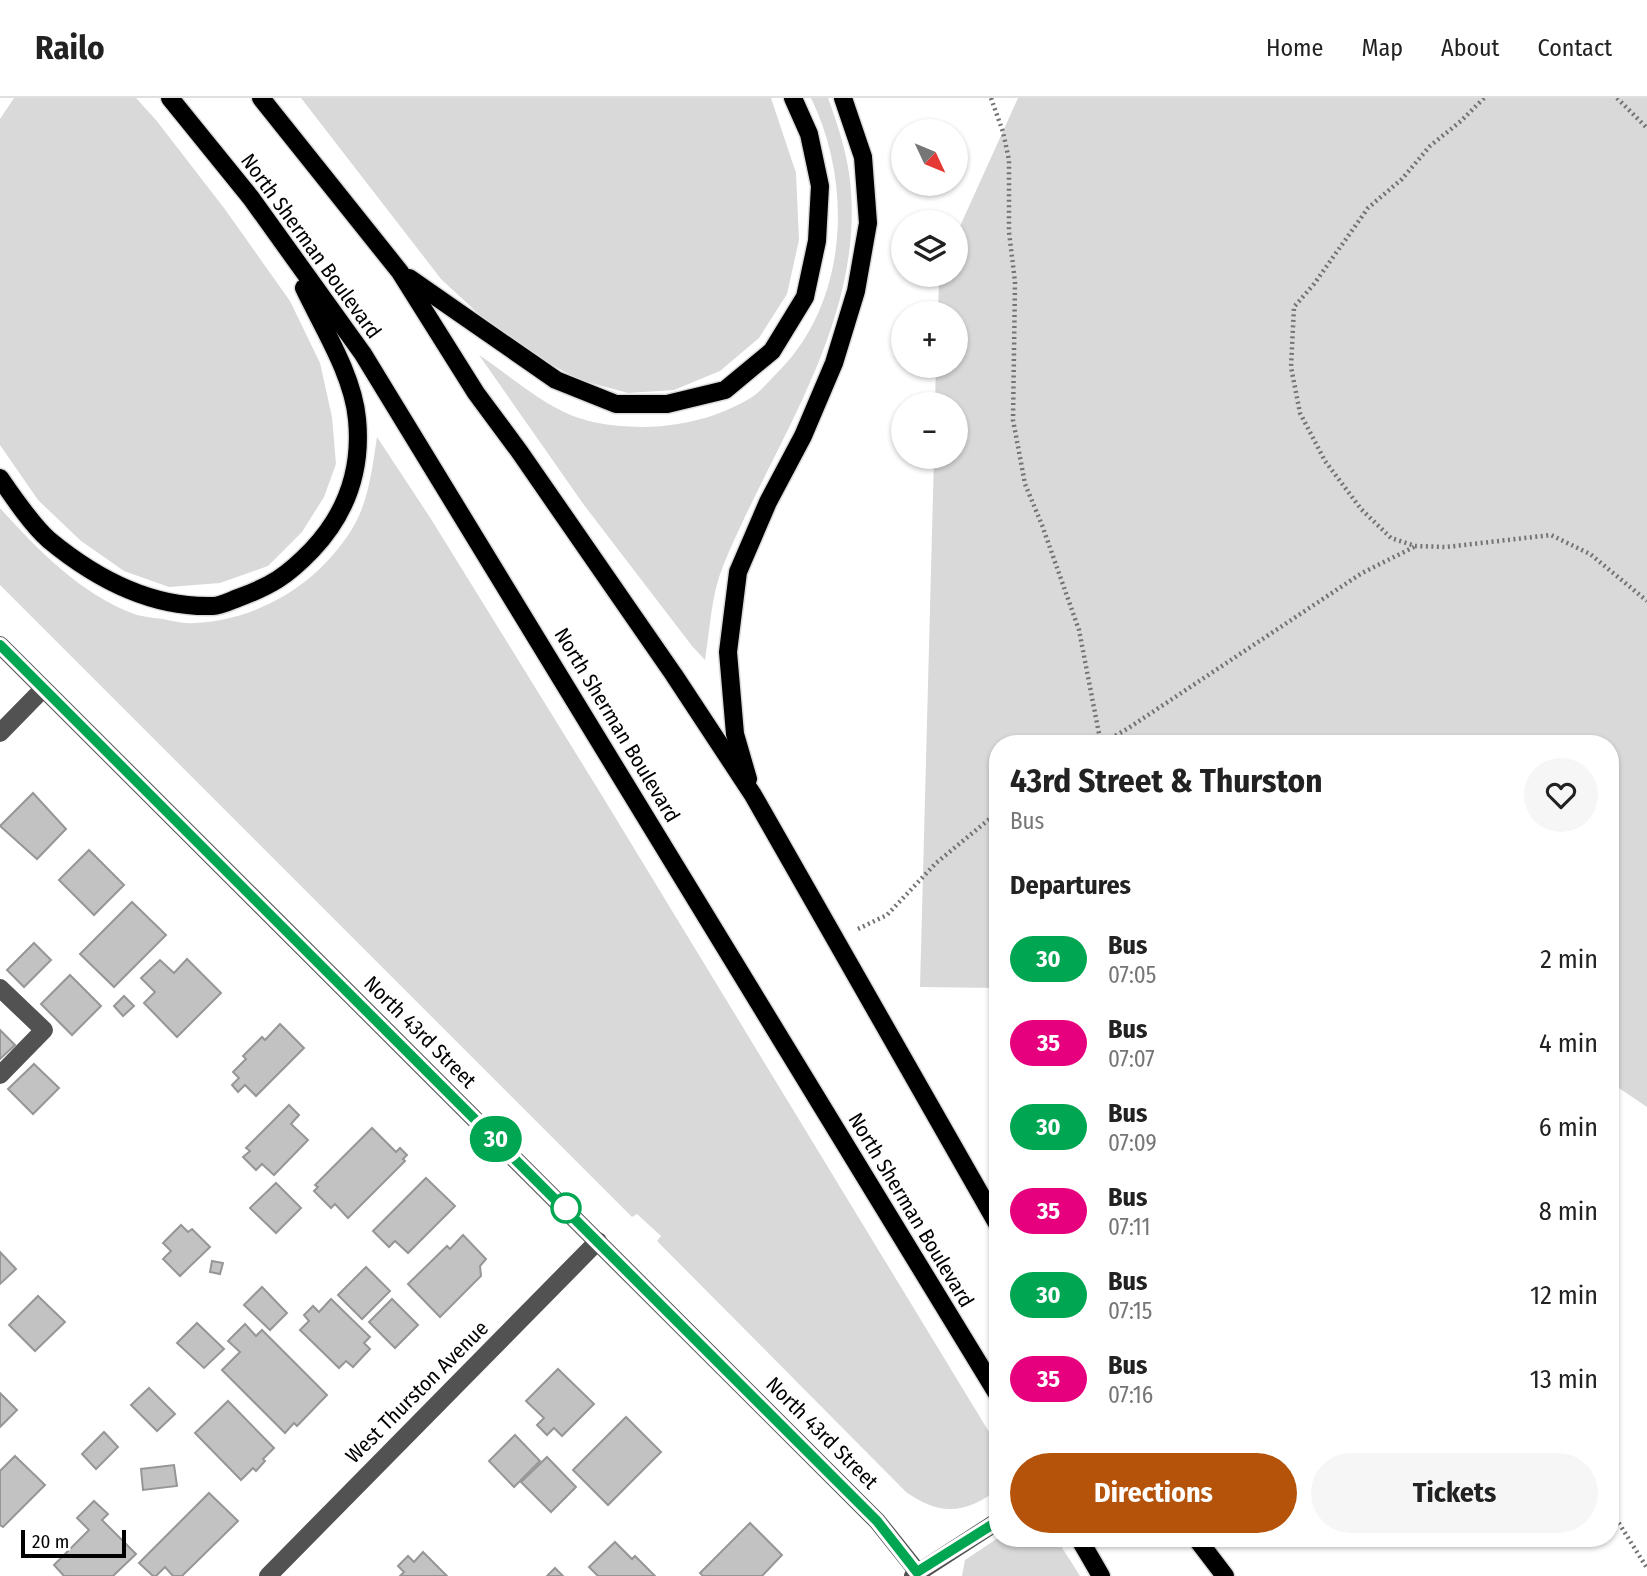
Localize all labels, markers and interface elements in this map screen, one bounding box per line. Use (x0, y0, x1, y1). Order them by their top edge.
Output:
text: Railo (35, 28, 105, 68)
text: Home (1266, 34, 1323, 62)
text: Map (1361, 34, 1403, 62)
text: About (1441, 34, 1499, 62)
text: Contact (1537, 34, 1612, 62)
north arrow (891, 119, 968, 196)
map controls (891, 119, 968, 469)
street label: North Sherman Boulevard (235, 148, 387, 344)
button: layers (891, 210, 968, 287)
button: + (891, 301, 968, 378)
button: − (891, 392, 968, 469)
street label: North Sherman Boulevard (549, 623, 685, 827)
button: heart (1524, 758, 1598, 832)
text: 43rd Street & Thurston (1010, 761, 1322, 801)
text: Bus (1010, 807, 1044, 835)
text: Departures (1010, 870, 1131, 901)
text: Bus (1108, 930, 1147, 961)
text: 2 min (1540, 944, 1598, 975)
text: 30 (1036, 945, 1061, 973)
text: 07:05 (1108, 961, 1156, 989)
street label: North 43rd Street (359, 971, 482, 1094)
text: Bus (1108, 1014, 1147, 1045)
text: 4 min (1539, 1028, 1598, 1059)
text: 35 (1037, 1029, 1060, 1057)
text: 07:07 (1108, 1045, 1155, 1073)
text: Bus (1108, 1098, 1147, 1129)
street label: North Sherman Boulevard (843, 1108, 979, 1312)
text: 6 min (1539, 1112, 1598, 1143)
text: 30 (1036, 1113, 1061, 1141)
line badge: 30 (464, 1116, 528, 1162)
text: 30 (484, 1125, 508, 1153)
text: 07:09 (1108, 1129, 1157, 1157)
text: Bus (1108, 1182, 1147, 1213)
unlabelled marker (551, 1193, 581, 1223)
text: 8 min (1539, 1196, 1598, 1227)
text: 35 (1037, 1197, 1060, 1225)
text: 07:11 (1108, 1213, 1150, 1241)
text: Bus (1108, 1266, 1147, 1297)
text: 12 min (1530, 1280, 1598, 1311)
text: 30 (1036, 1281, 1061, 1309)
text: 07:15 (1108, 1297, 1152, 1325)
street label: West Thurston Avenue (340, 1315, 494, 1469)
text: Bus (1108, 1350, 1147, 1381)
text: 13 min (1530, 1364, 1598, 1395)
text: 35 (1037, 1365, 1060, 1393)
street label: North 43rd Street (761, 1372, 884, 1495)
text: 07:16 (1108, 1381, 1153, 1409)
button: Directions (1010, 1453, 1297, 1533)
button: Tickets (1311, 1453, 1598, 1533)
scale bar (21, 1527, 126, 1559)
text: 20 m (32, 1530, 69, 1553)

